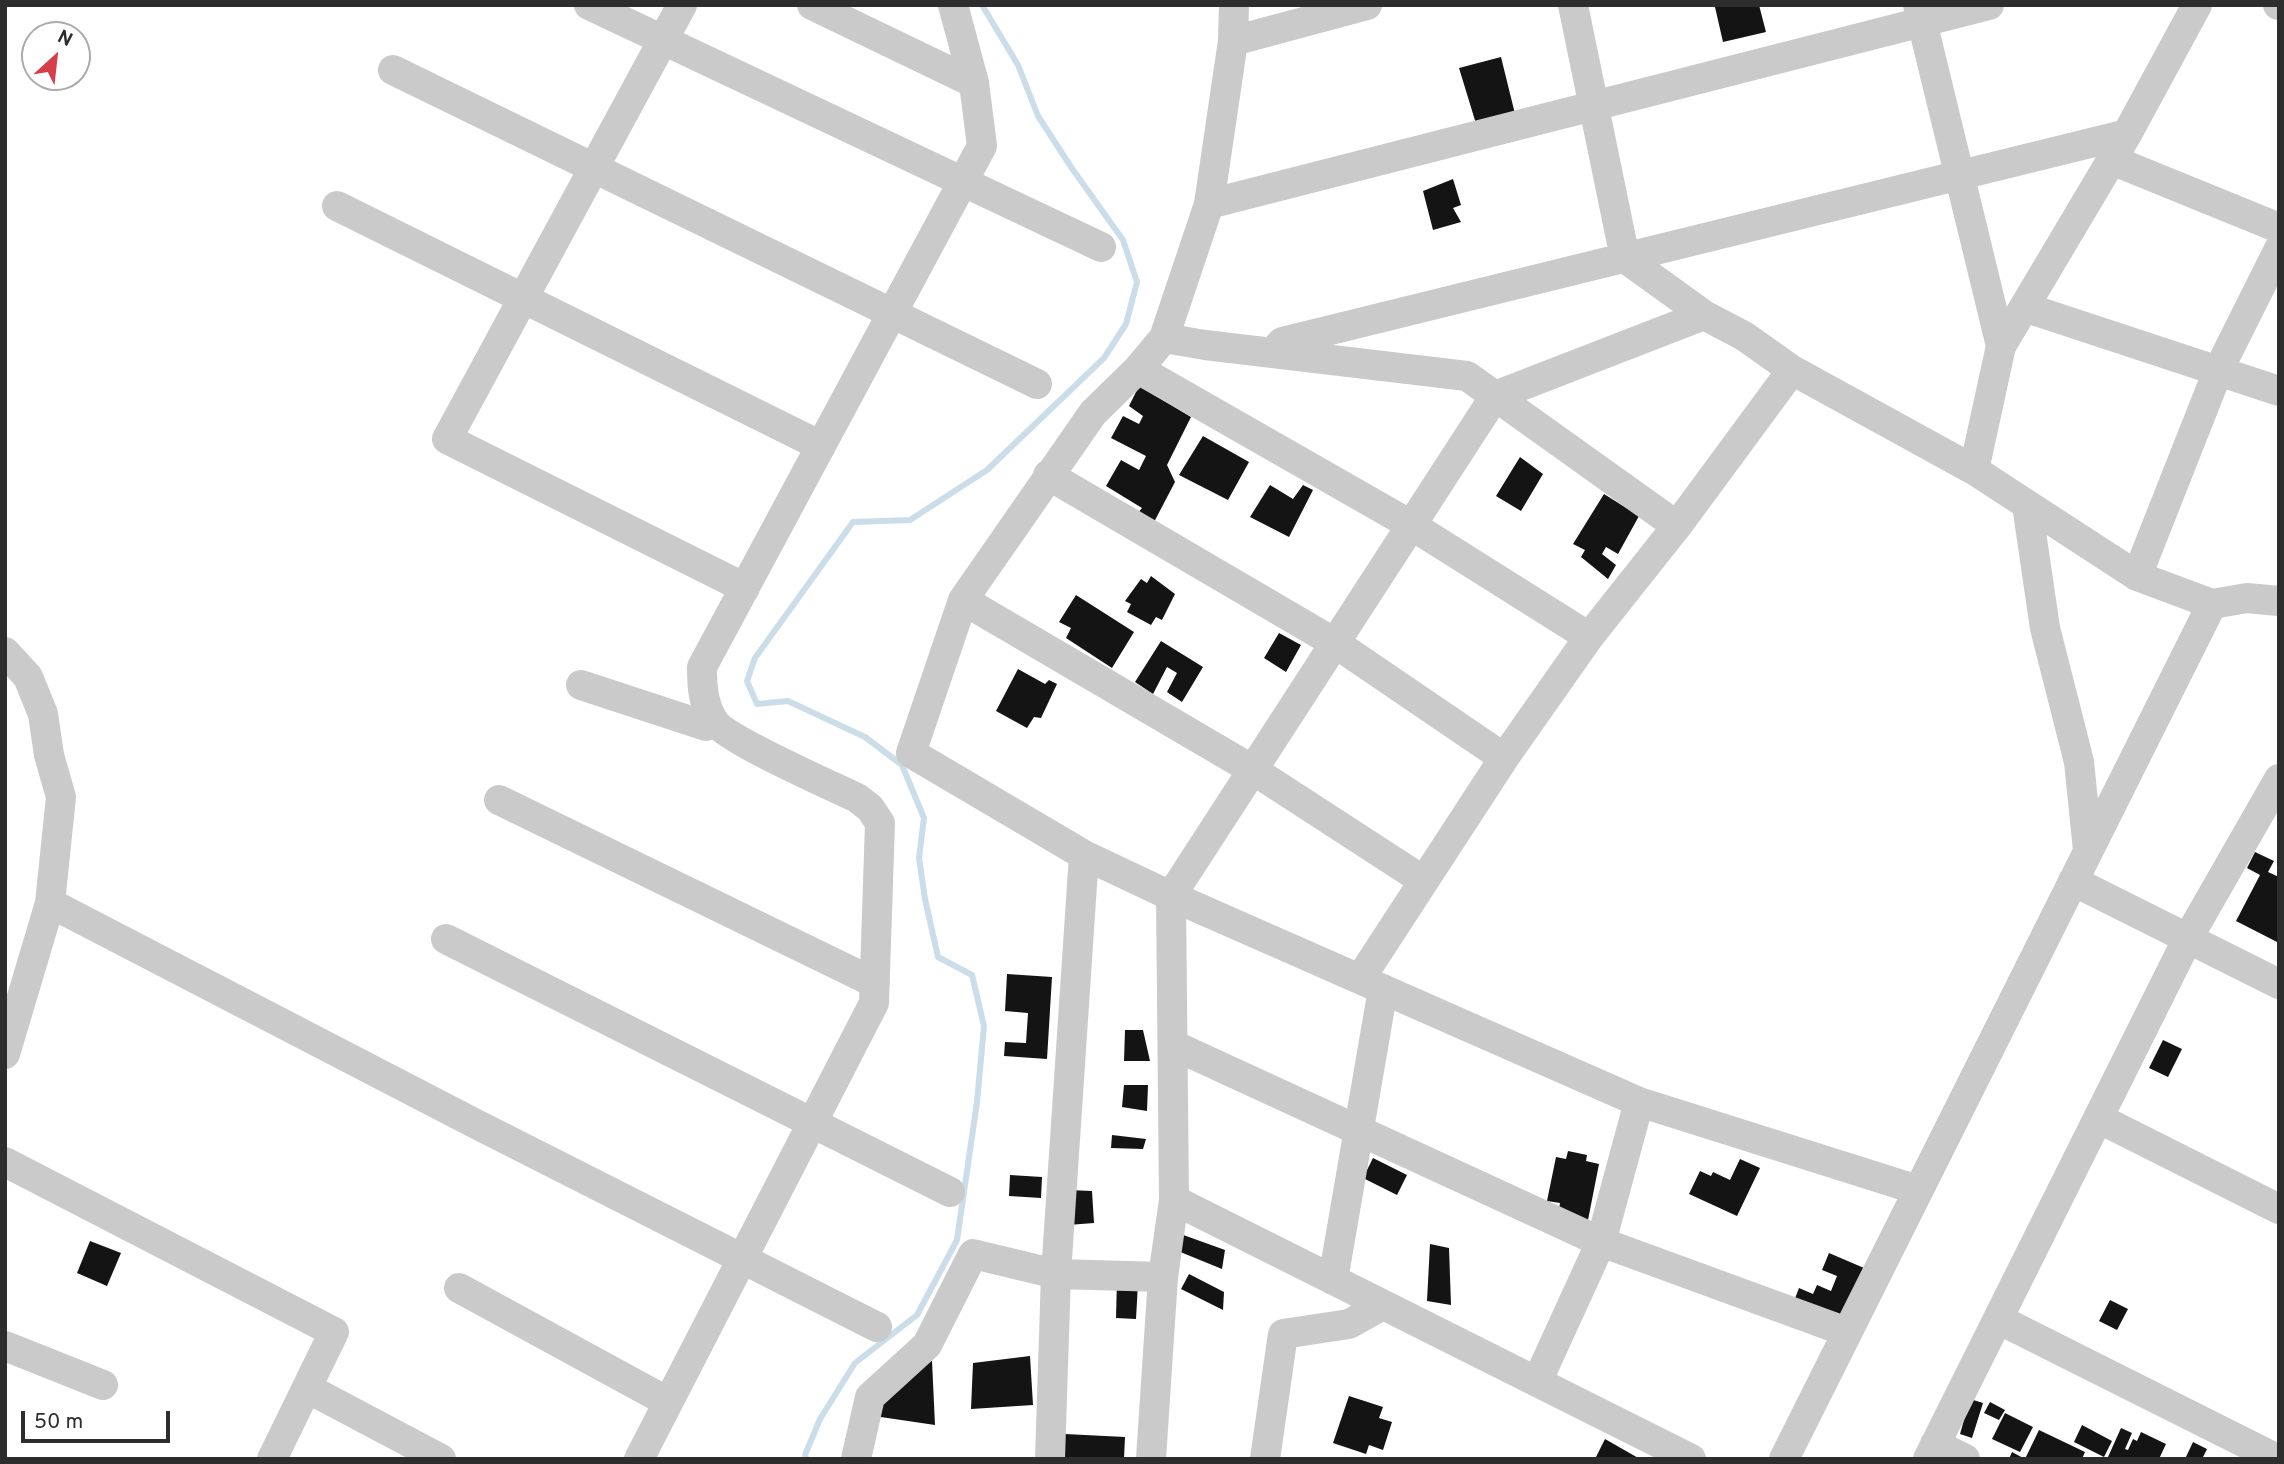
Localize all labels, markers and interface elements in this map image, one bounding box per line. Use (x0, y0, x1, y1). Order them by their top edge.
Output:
north arrow (21, 21, 91, 91)
text: N (53, 25, 76, 53)
scale bar (24, 1398, 173, 1442)
text: 50 m (34, 1409, 83, 1436)

